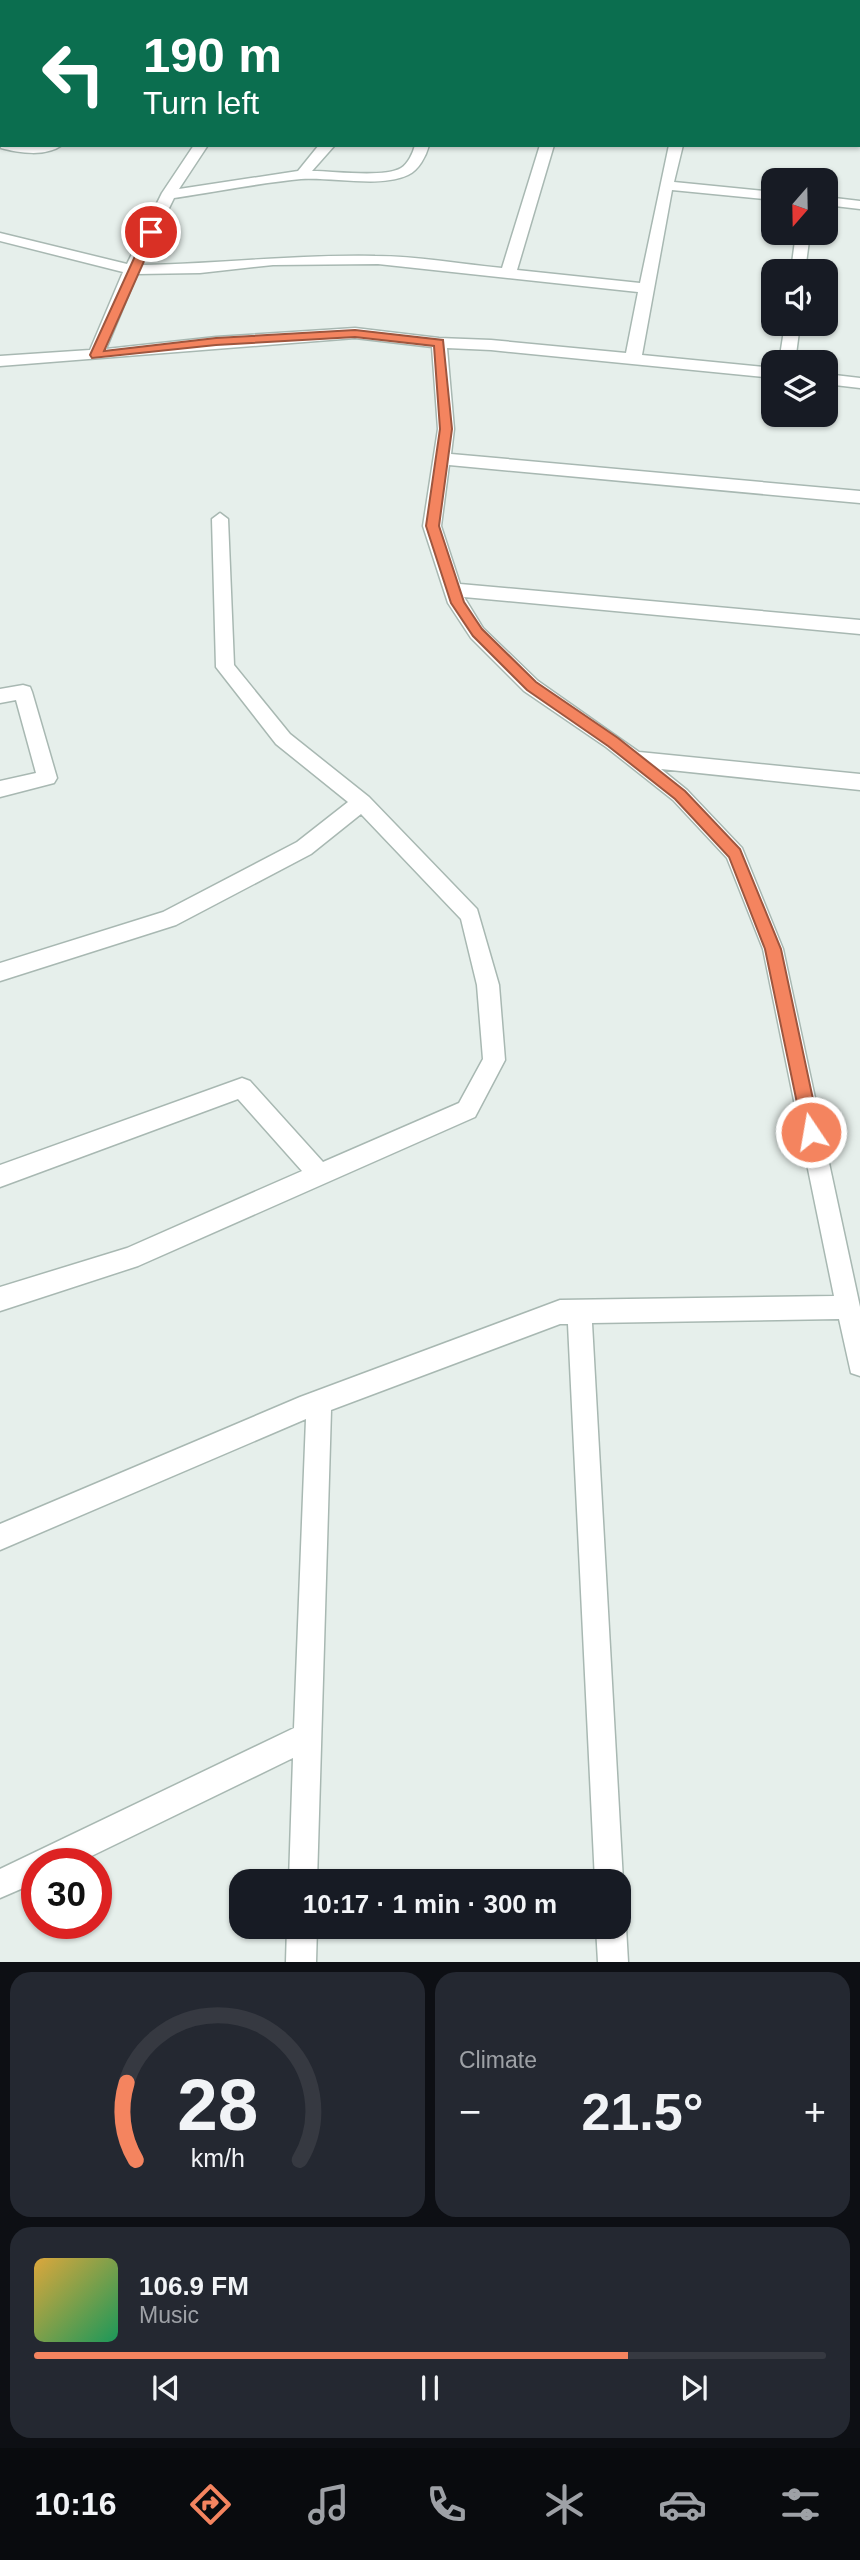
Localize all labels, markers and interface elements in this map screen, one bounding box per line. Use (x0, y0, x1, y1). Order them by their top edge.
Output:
icon: left (28, 28, 119, 119)
text: 190 m (143, 28, 282, 82)
text: Turn left (143, 85, 259, 121)
north arrow (761, 168, 838, 245)
map controls (761, 168, 838, 427)
pin (121, 202, 181, 262)
icon: arrive (132, 213, 170, 251)
button: sound (761, 259, 838, 336)
button: layers (761, 350, 838, 427)
position arrow (774, 1095, 848, 1169)
speed limit sign: 30 (21, 1848, 112, 1939)
text: 10:17 · 1 min · 300 m (303, 1889, 557, 1919)
text: Climate (459, 2047, 537, 2073)
text: 28 (177, 2065, 258, 2146)
text: 21.5° (581, 2083, 704, 2141)
text: − (459, 2091, 481, 2133)
text: + (804, 2091, 826, 2133)
text: km/h (190, 2144, 245, 2172)
text: 106.9 FM (139, 2271, 249, 2301)
text: Music (139, 2302, 199, 2328)
icon: previous (147, 2369, 185, 2407)
icon: pause (411, 2369, 449, 2407)
icon: next (675, 2369, 713, 2407)
icon: directions (186, 2480, 235, 2529)
icon: music (304, 2480, 353, 2529)
icon: phone (422, 2480, 471, 2529)
icon: climate (540, 2480, 589, 2529)
icon: car (658, 2480, 707, 2529)
icon: filters (776, 2480, 825, 2529)
text: 10:16 (35, 2486, 116, 2522)

